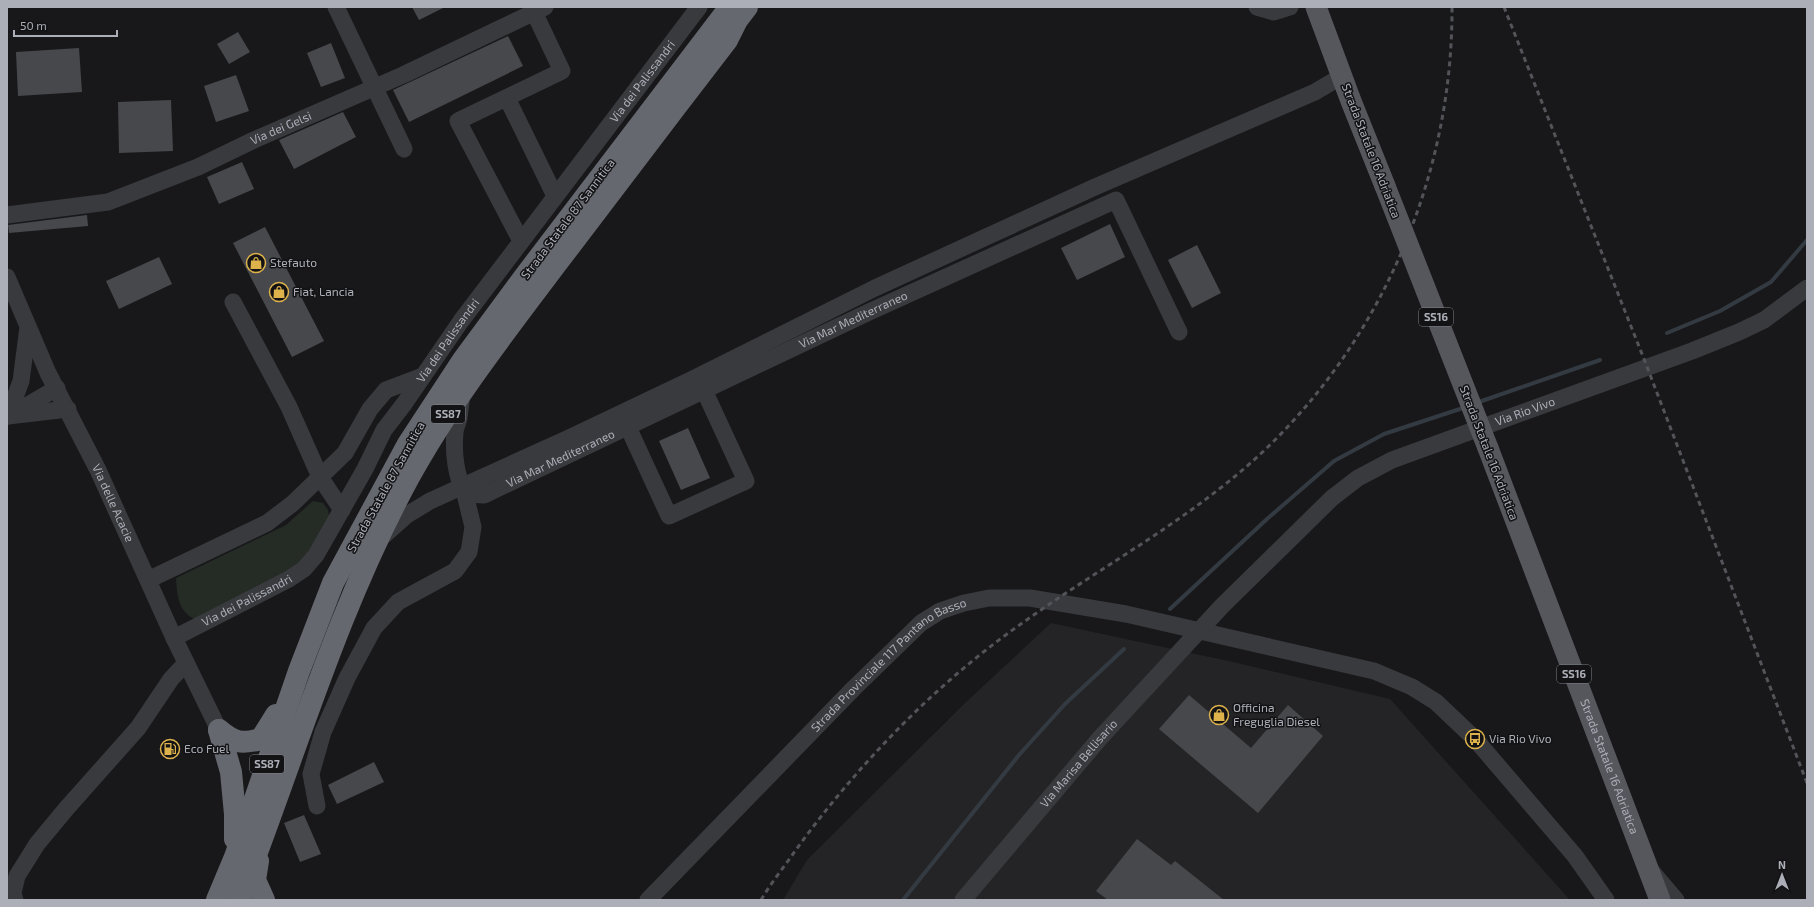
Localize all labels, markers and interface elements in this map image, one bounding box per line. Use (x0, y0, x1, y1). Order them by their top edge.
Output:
scale bar (14, 12, 117, 38)
text: 50 m (20, 18, 47, 32)
street label: Via dei Palissandri (606, 37, 677, 125)
street label: Strada Statale 16 Adriatica (1340, 81, 1404, 220)
street label: Via dei Gelsi (248, 108, 313, 147)
street label: Strada Statale 87 Sannitica (517, 156, 617, 281)
shop icon: Stefauto (245, 252, 267, 274)
place label: Stefauto (270, 255, 317, 269)
shop icon: Fiat, Lancia (268, 281, 290, 303)
place label: Fiat, Lancia (293, 284, 354, 298)
street label: Via Mar Mediterraneo (796, 287, 909, 350)
street label: Via dei Palissandri (413, 295, 482, 385)
road number: SS16 (1419, 308, 1453, 326)
street label: Strada Statale 16 Adriatica (1458, 383, 1522, 522)
street label: Via Rio Vivo (1493, 393, 1557, 428)
road number: SS87 (431, 405, 465, 423)
street label: Strada Statale 87 Sannitica (343, 419, 427, 554)
street label: Via Mar Mediterraneo (504, 426, 617, 489)
street label: Via delle Acacie (90, 461, 138, 544)
street label: Via dei Palissandri (199, 571, 294, 629)
street label: Strada Provinciale 117 Pantano Basso (808, 595, 968, 734)
road number: SS16 (1557, 665, 1591, 683)
street label: Strada Statale 16 Adriatica (1578, 697, 1642, 836)
place label: Officina Freguglia Diesel (1233, 700, 1320, 728)
shop icon: Officina Freguglia Diesel (1208, 704, 1230, 726)
street label: Via Marisa Bellisario (1037, 716, 1120, 810)
bus stop icon: Via Rio Vivo (1464, 728, 1486, 750)
place label: Via Rio Vivo (1489, 731, 1552, 745)
fuel station icon: Eco Fuel (159, 738, 181, 760)
place label: Eco Fuel (184, 741, 230, 755)
road number: SS87 (250, 755, 284, 773)
north arrow (1762, 855, 1802, 895)
text: N (1778, 858, 1786, 871)

